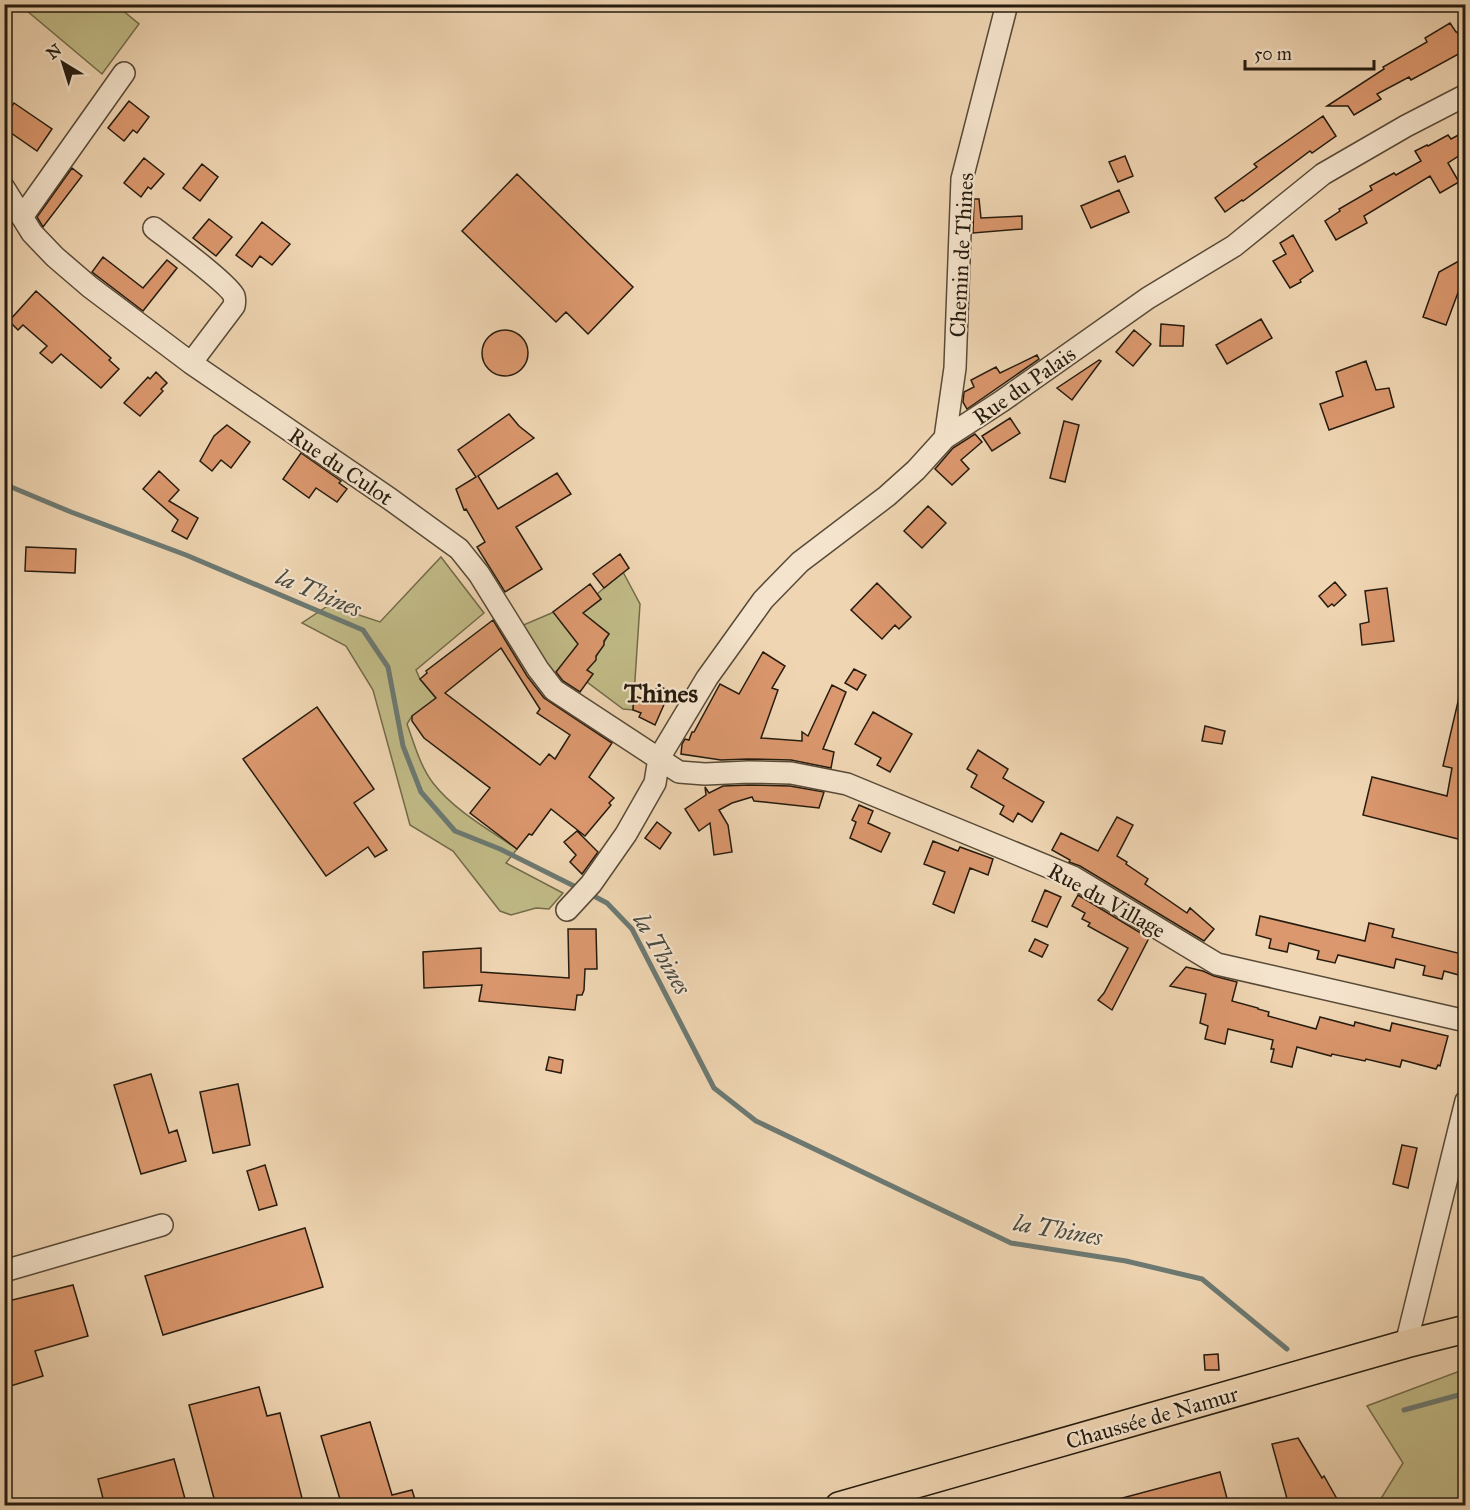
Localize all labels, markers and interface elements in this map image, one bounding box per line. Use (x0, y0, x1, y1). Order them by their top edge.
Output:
north arrow (33, 33, 93, 93)
scale bar (1245, 33, 1374, 71)
text: N (43, 40, 66, 63)
text: 50 m (1254, 43, 1292, 65)
street label: Chemin de Thines (944, 172, 979, 338)
street label: Rue du Palais (968, 340, 1081, 431)
street label: Rue du Culot (283, 422, 398, 511)
water label: la Thines (271, 561, 367, 625)
district label: Thines (623, 677, 698, 709)
street label: Rue du Village (1043, 857, 1170, 944)
water label: la Thines (626, 907, 698, 1001)
water label: la Thines (1010, 1207, 1106, 1253)
street label: Chaussée de Namur (1063, 1380, 1242, 1455)

